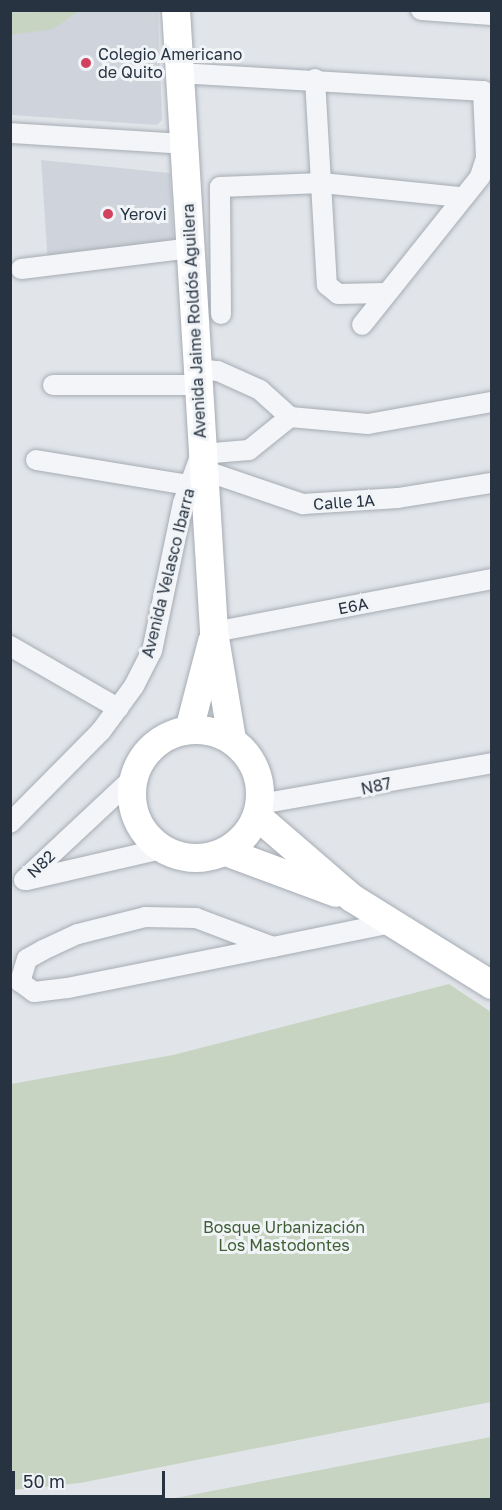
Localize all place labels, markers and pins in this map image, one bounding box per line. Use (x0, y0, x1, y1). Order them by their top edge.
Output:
place label: Colegio Americano de Quito (98, 44, 242, 82)
marker: Colegio Americano de Quito (79, 56, 93, 70)
place label: Yerovi (120, 204, 167, 224)
marker: Yerovi (101, 207, 115, 221)

